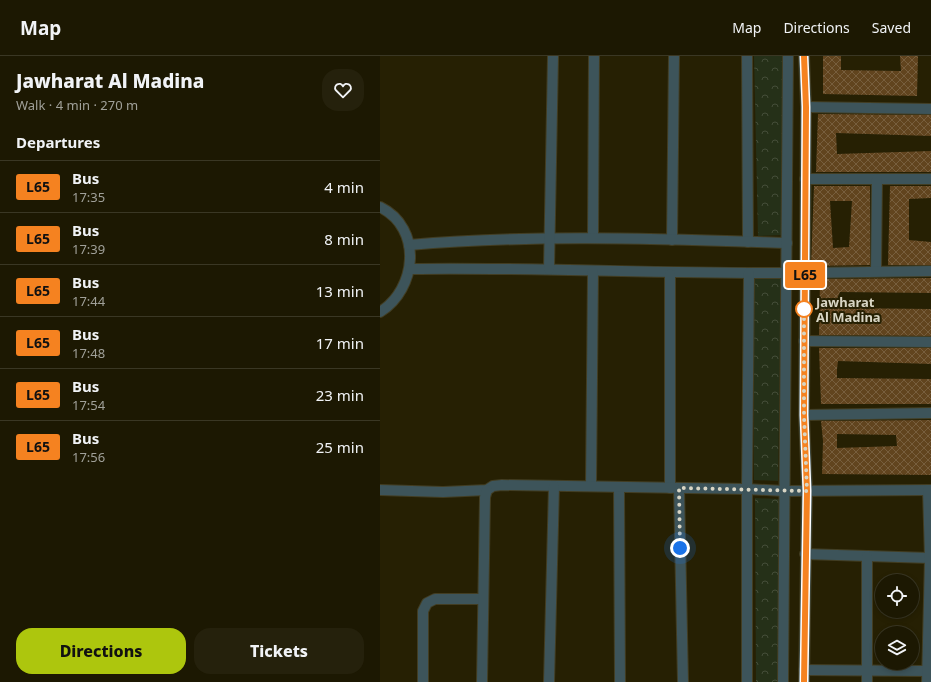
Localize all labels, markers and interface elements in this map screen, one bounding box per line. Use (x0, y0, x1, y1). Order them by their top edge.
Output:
text: Map (20, 15, 61, 41)
text: Map (732, 18, 761, 37)
text: Directions (783, 18, 850, 37)
text: Saved (872, 18, 911, 37)
text: Jawharat Al Madina (16, 68, 204, 94)
button: heart (322, 69, 364, 111)
text: Walk · 4 min · 270 m (16, 96, 138, 114)
text: Departures (16, 132, 100, 152)
text: Bus (72, 168, 99, 188)
text: L65 (26, 177, 50, 196)
text: 4 min (324, 177, 364, 197)
text: 17:35 (72, 188, 105, 206)
text: Bus (72, 220, 99, 240)
text: L65 (26, 229, 50, 248)
text: 8 min (324, 229, 364, 249)
text: 17:39 (72, 240, 105, 258)
line badge: L65 (782, 262, 828, 288)
text: L65 (793, 265, 817, 284)
text: Bus (72, 272, 99, 292)
text: L65 (26, 281, 50, 300)
text: 13 min (316, 281, 364, 301)
text: 17:44 (72, 292, 105, 310)
place label: Jawharat Al Madina (815, 293, 881, 326)
marker: Jawharat Al Madina (795, 300, 813, 318)
text: Bus (72, 324, 99, 344)
text: L65 (26, 333, 50, 352)
text: 17 min (316, 333, 364, 353)
text: 17:48 (72, 344, 105, 362)
text: Bus (72, 376, 99, 396)
text: L65 (26, 385, 50, 404)
text: 23 min (316, 385, 364, 405)
text: 17:54 (72, 396, 105, 414)
text: Bus (72, 428, 99, 448)
text: L65 (26, 437, 50, 456)
text: 25 min (316, 437, 364, 457)
text: 17:56 (72, 448, 105, 466)
your location (670, 538, 690, 558)
map controls (875, 574, 919, 670)
button: locate (875, 574, 919, 618)
button: layers (875, 626, 919, 670)
button: Directions (16, 628, 186, 674)
button: Tickets (194, 628, 364, 674)

